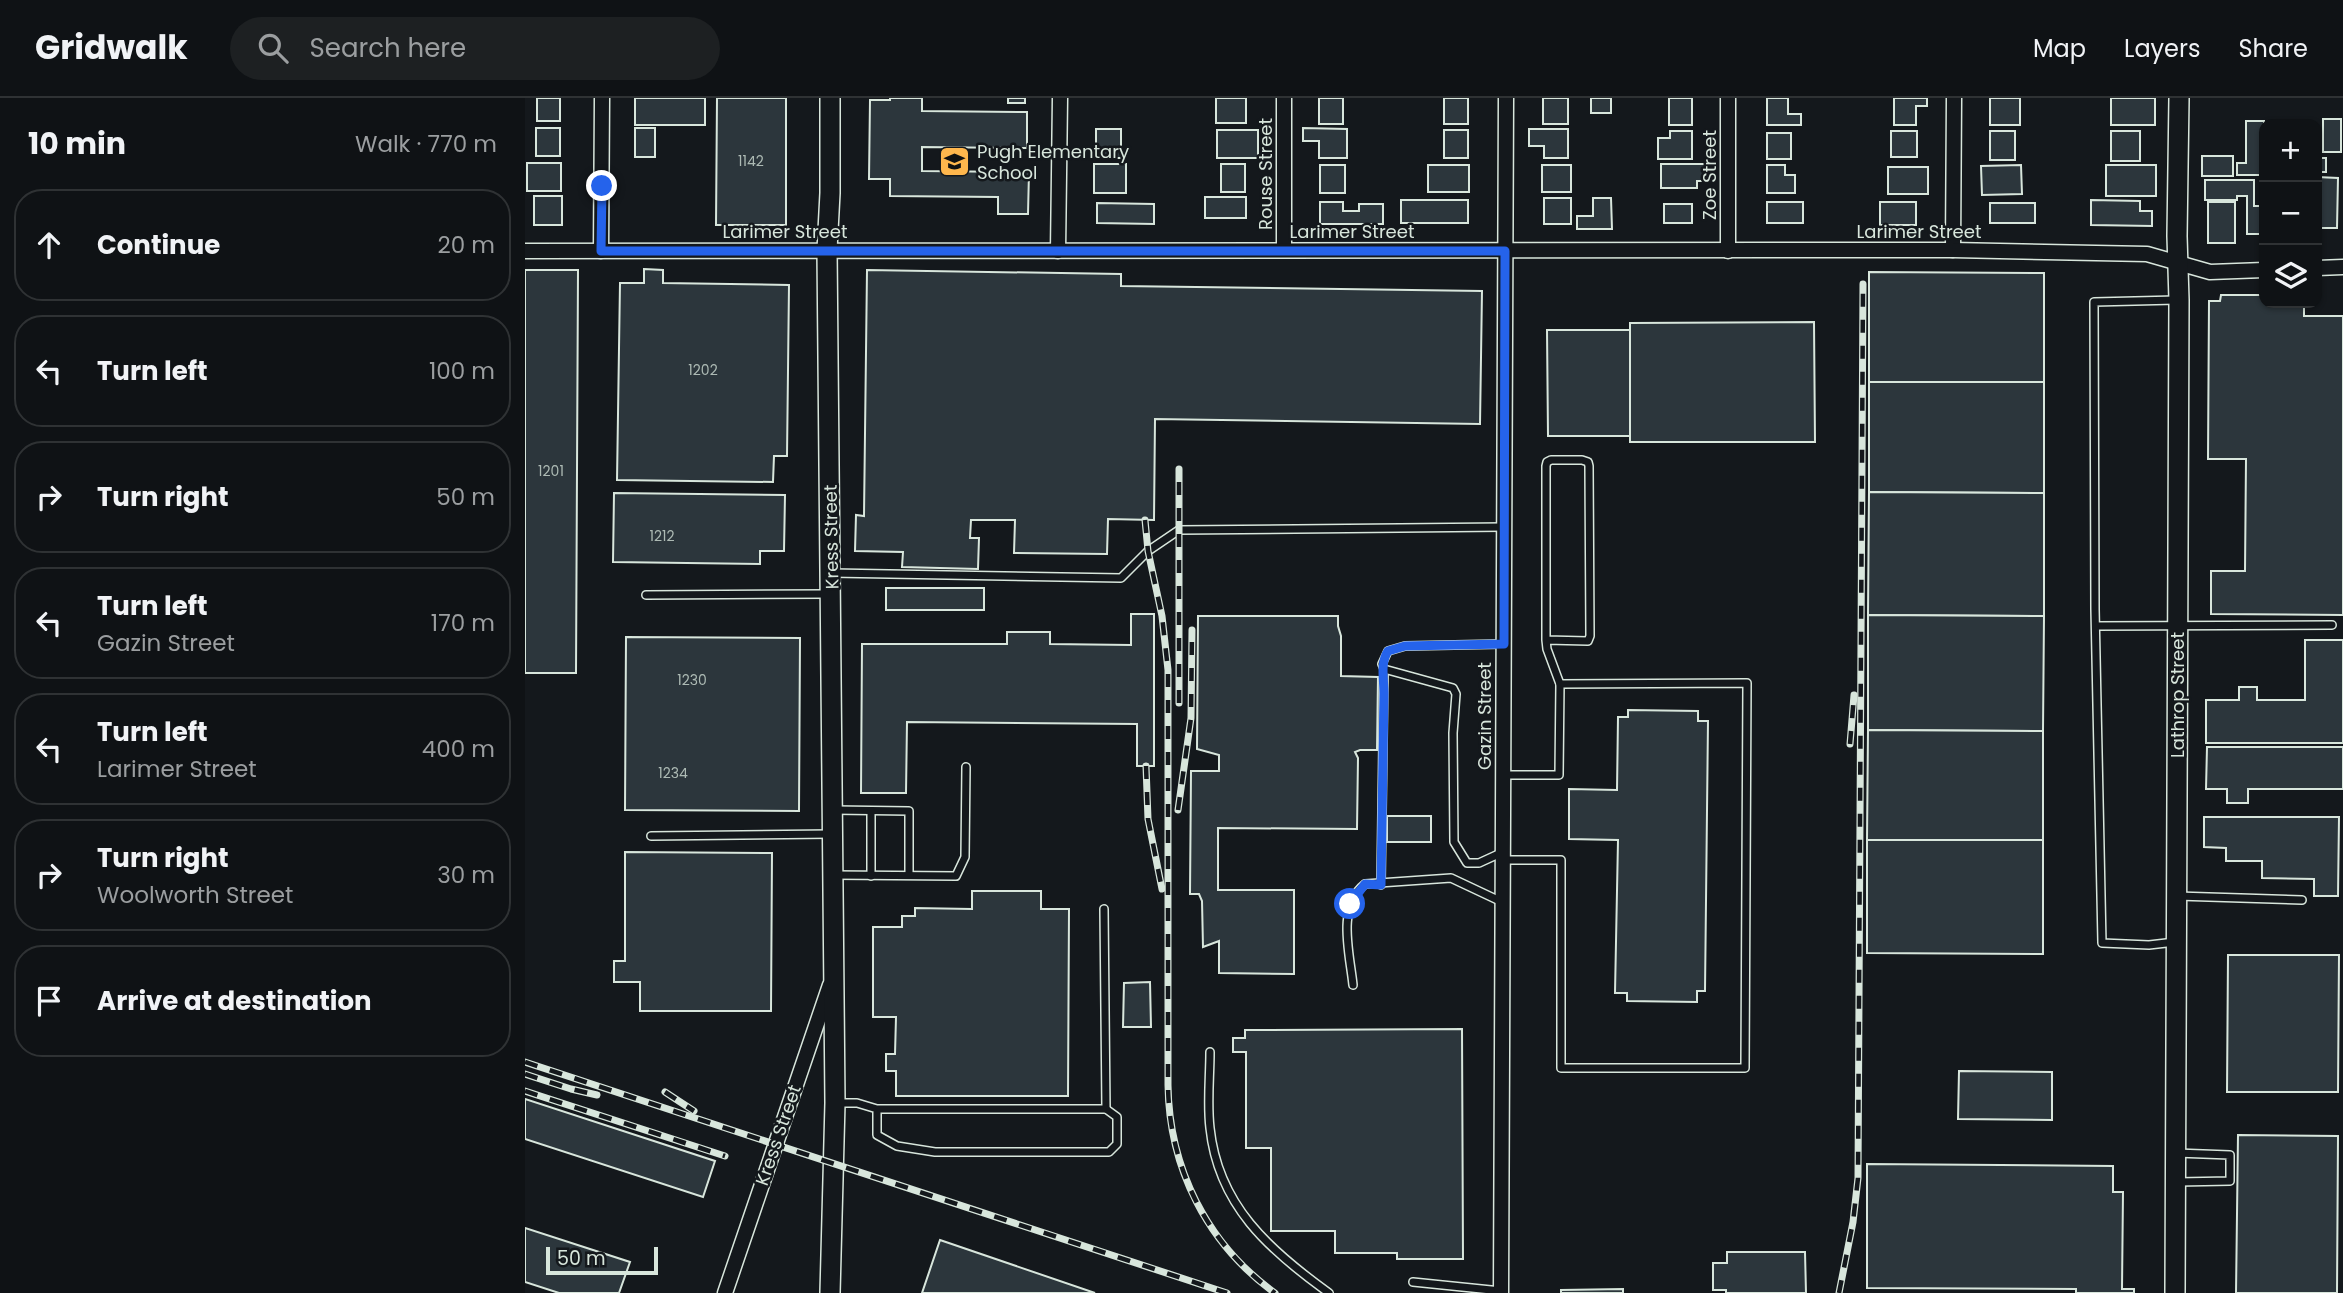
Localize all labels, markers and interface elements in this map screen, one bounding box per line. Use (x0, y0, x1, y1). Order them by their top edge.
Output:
search box (230, 17, 720, 80)
text: Gridwalk (35, 24, 188, 71)
icon: search (254, 29, 292, 67)
text: Search here (310, 30, 466, 66)
text: Map (2033, 32, 2086, 65)
text: Layers (2124, 32, 2200, 65)
text: Share (2238, 32, 2308, 65)
street label: Rouse Street (1253, 118, 1278, 230)
map controls (2259, 119, 2322, 308)
button: + (2259, 119, 2322, 182)
text: 10 min (28, 122, 126, 165)
text: Walk · 770 m (355, 128, 497, 160)
street label: Zoe Street (1697, 130, 1722, 220)
place label: Pugh Elementary School (977, 139, 1129, 185)
school or university icon: Pugh Elementary School (937, 144, 971, 178)
house number: 1142 (738, 151, 764, 171)
route end (586, 170, 617, 201)
button: − (2259, 182, 2322, 245)
street label: Larimer Street (722, 219, 848, 244)
street label: Larimer Street (1289, 219, 1415, 244)
street label: Larimer Street (1856, 219, 1982, 244)
icon: ahead (30, 226, 68, 264)
text: Continue (97, 227, 220, 263)
text: 20 m (437, 229, 495, 261)
button: layers (2259, 245, 2322, 308)
icon: left (30, 352, 68, 390)
text: Turn left (97, 353, 208, 389)
text: 100 m (429, 355, 495, 387)
house number: 1202 (688, 360, 718, 380)
house number: 1201 (538, 461, 564, 481)
icon: right (30, 478, 68, 516)
text: Turn right (97, 479, 229, 515)
text: 50 m (436, 481, 495, 513)
street label: Kress Street (818, 484, 844, 590)
house number: 1212 (649, 526, 675, 546)
text: Turn left (97, 588, 208, 624)
icon: left (30, 604, 68, 642)
text: 170 m (431, 607, 495, 639)
text: Gazin Street (97, 627, 235, 659)
street label: Lathrop Street (2165, 632, 2190, 758)
street label: Gazin Street (1472, 662, 1497, 770)
house number: 1230 (677, 670, 707, 690)
text: Turn left (97, 714, 208, 750)
icon: left (30, 730, 68, 768)
text: 400 m (422, 733, 495, 765)
text: Larimer Street (97, 753, 257, 785)
house number: 1234 (658, 763, 688, 783)
text: Turn right (97, 840, 229, 876)
icon: right (30, 856, 68, 894)
text: 30 m (437, 859, 495, 891)
text: Woolworth Street (97, 879, 293, 911)
route start (1334, 888, 1365, 919)
icon: arrive (30, 982, 68, 1020)
text: Arrive at destination (97, 983, 372, 1019)
street label: Kress Street (749, 1081, 807, 1189)
scale bar (546, 1244, 658, 1276)
text: 50 m (557, 1245, 606, 1272)

